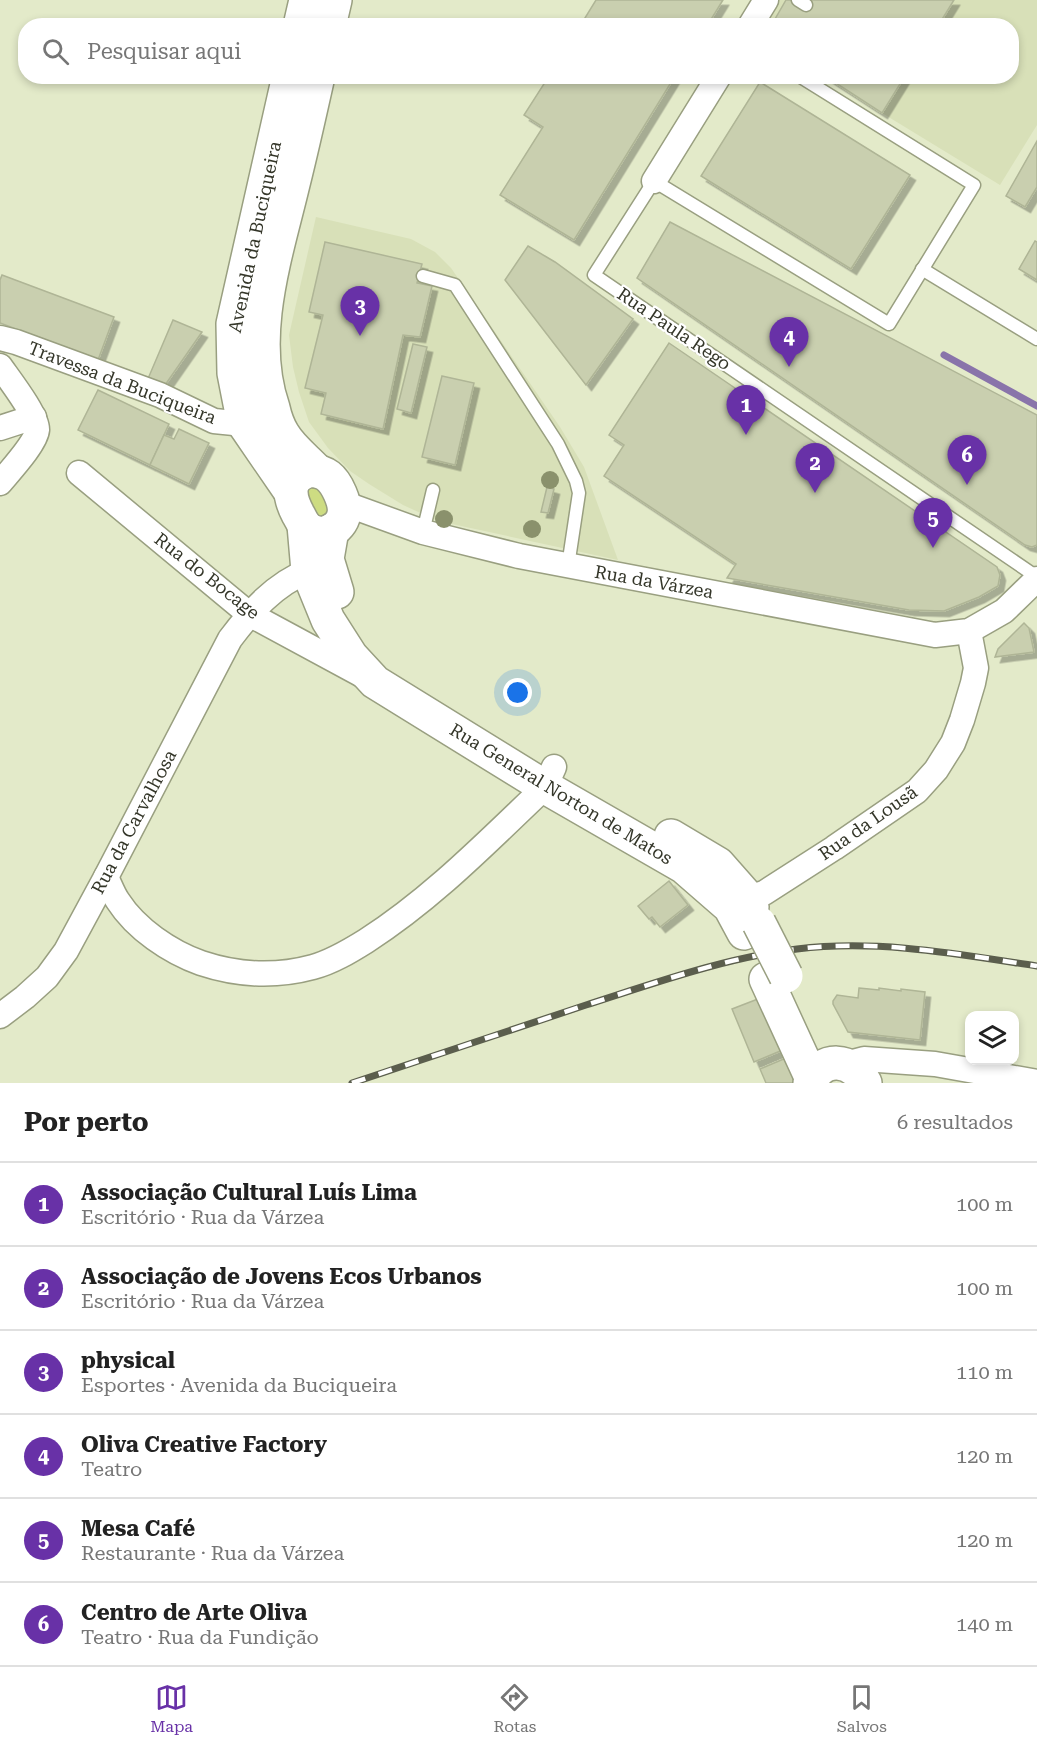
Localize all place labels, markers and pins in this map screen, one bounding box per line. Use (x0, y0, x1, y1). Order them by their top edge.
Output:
pin: 3 (340, 286, 380, 336)
pin: 4 (770, 318, 808, 367)
pin: 1 (726, 386, 766, 435)
pin: 6 (948, 436, 986, 485)
pin: 2 (796, 444, 834, 493)
pin: 5 (914, 498, 952, 548)

